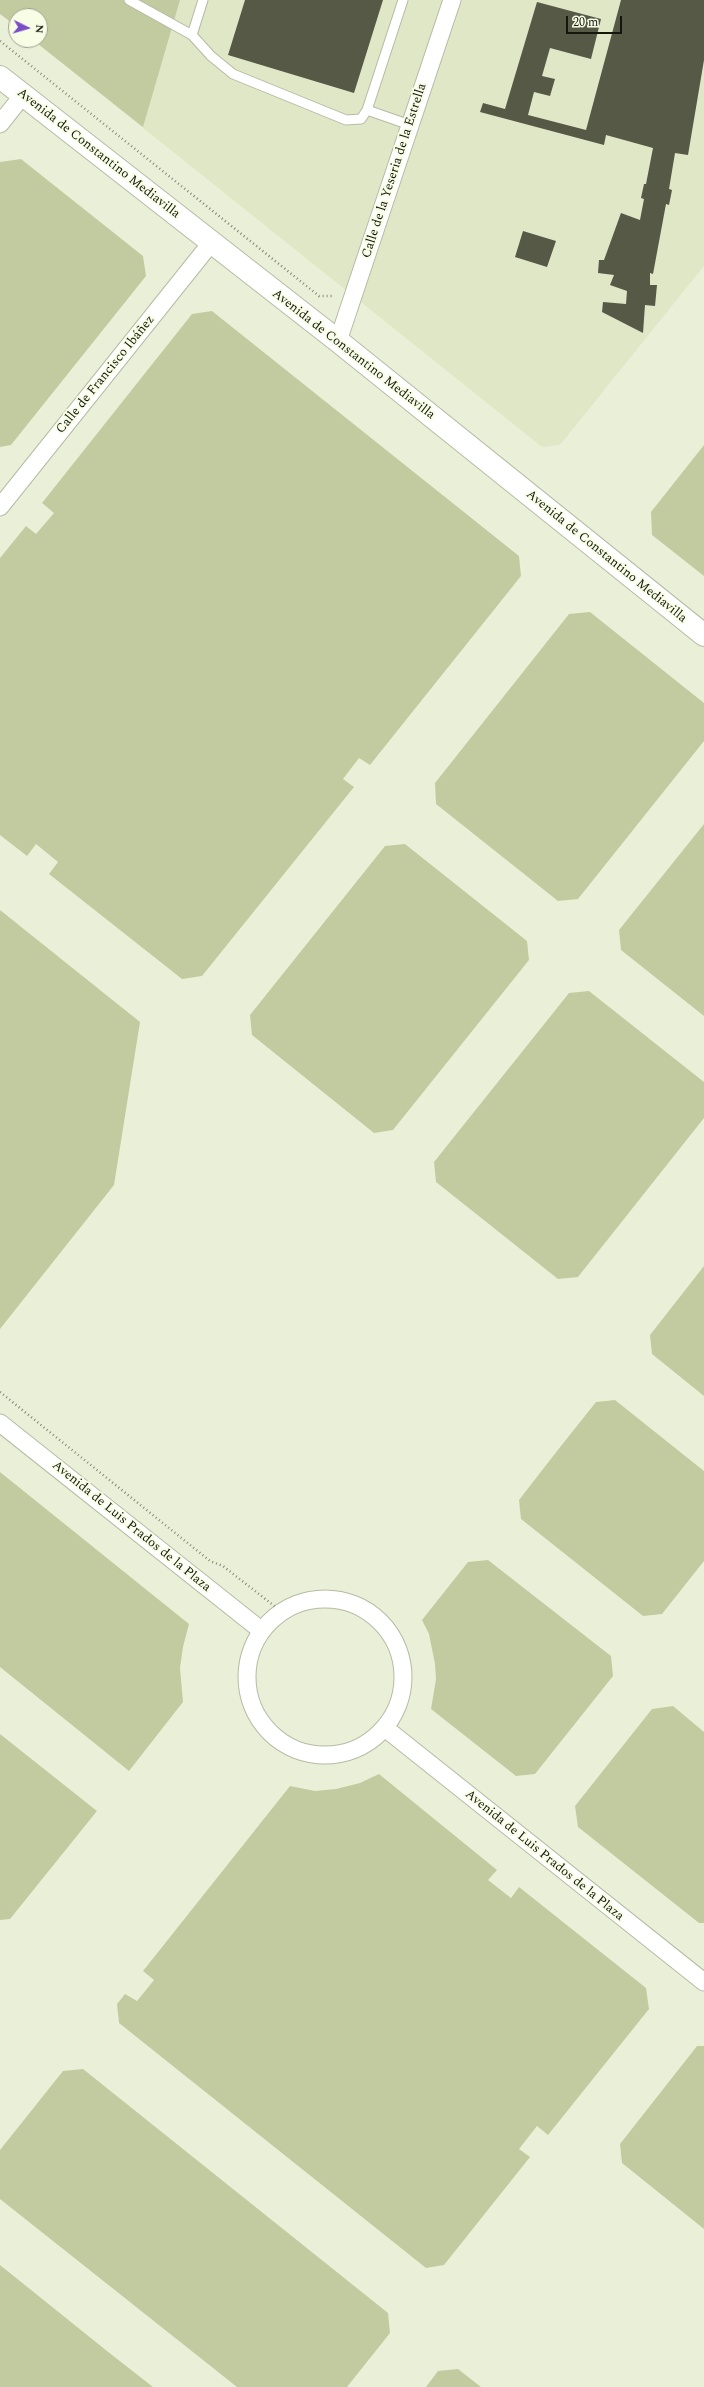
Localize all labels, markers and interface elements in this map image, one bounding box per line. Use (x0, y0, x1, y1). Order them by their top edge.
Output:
north arrow (8, 8, 48, 48)
scale bar (568, 8, 624, 34)
text: 20 m (573, 13, 598, 32)
text: N (31, 24, 48, 34)
street label: Calle de la Yeseria de la Estrella (359, 82, 431, 260)
street label: Avenida de Constantino Mediavilla (13, 86, 183, 222)
street label: Avenida de Constantino Mediavilla (268, 287, 438, 423)
street label: Calle de Francisco Ibáñez (53, 313, 159, 437)
street label: Avenida de Constantino Mediavilla (522, 487, 690, 627)
street label: Avenida de Luis Prados de la Plaza (49, 1458, 213, 1596)
street label: Avenida de Luis Prados de la Plaza (462, 1787, 626, 1925)

